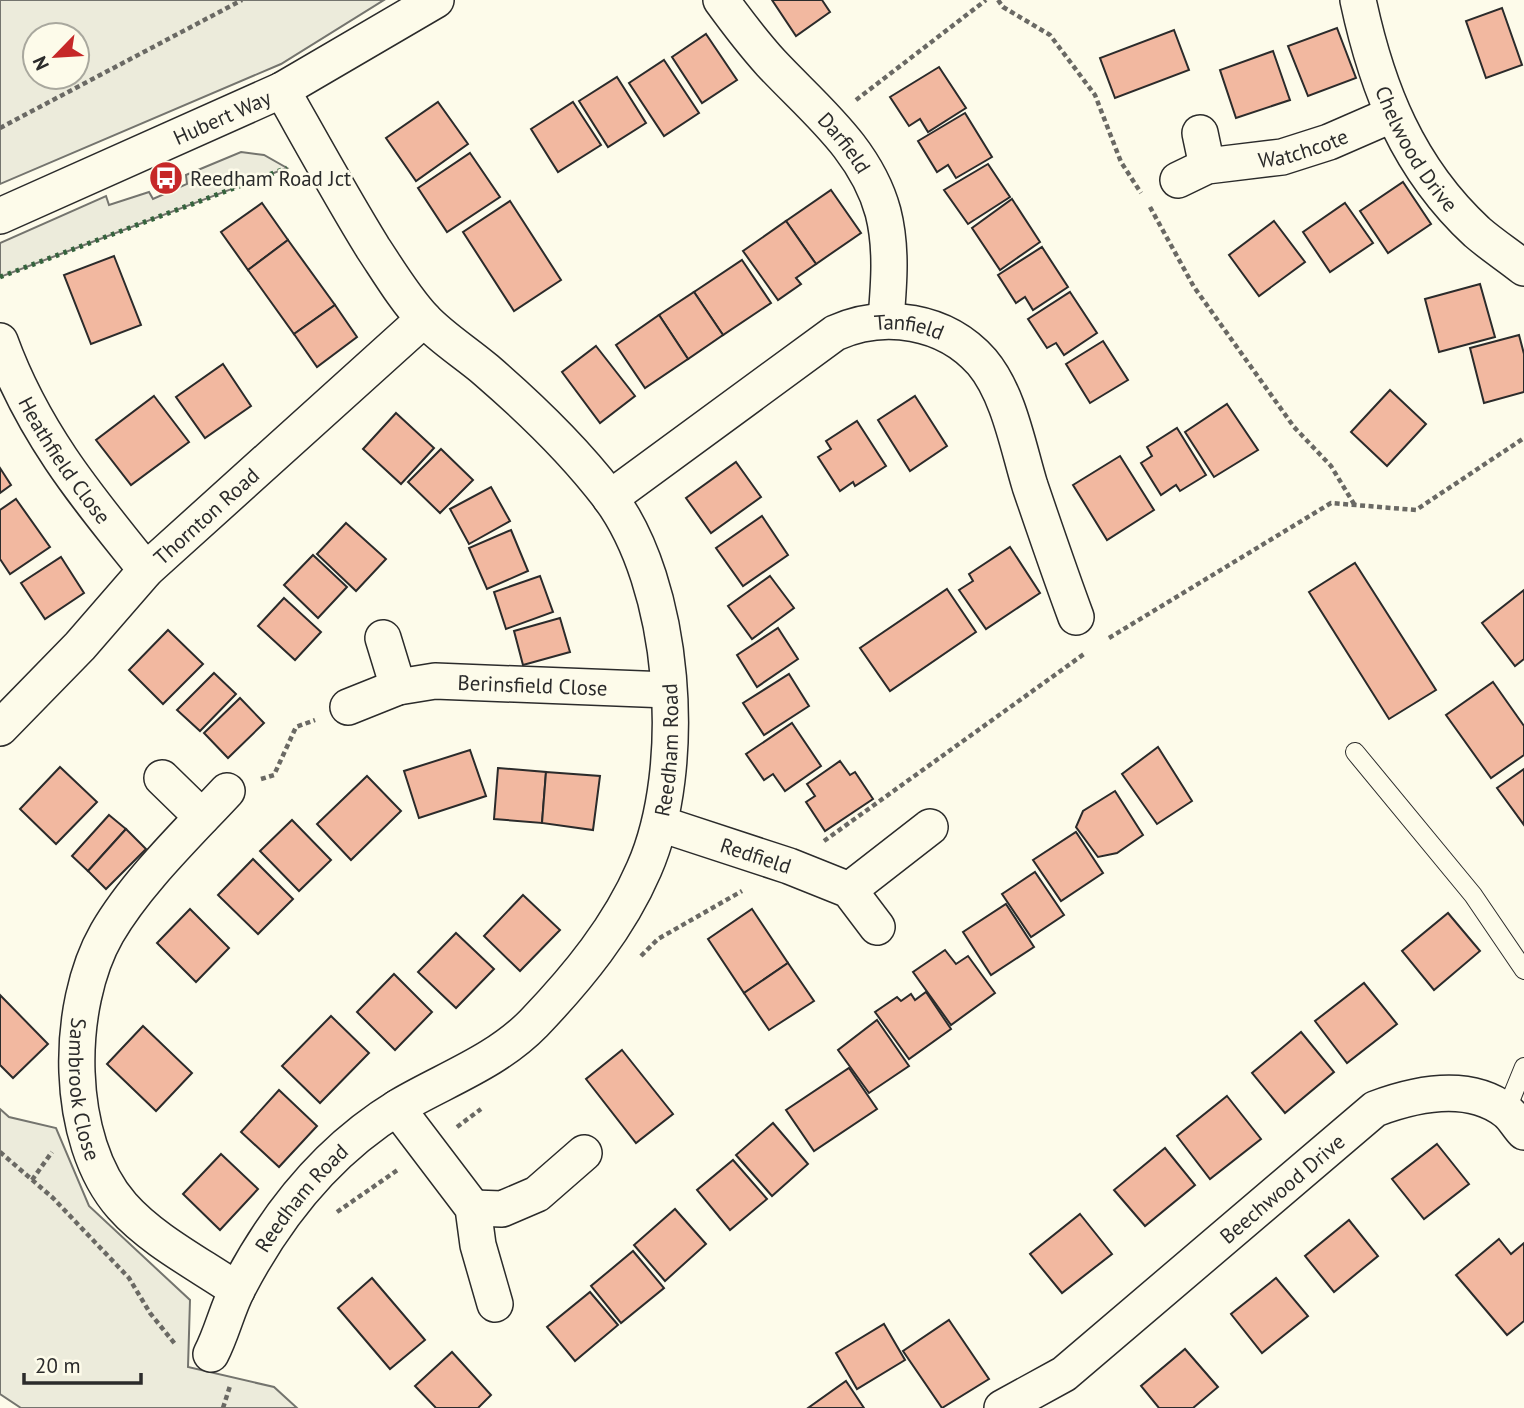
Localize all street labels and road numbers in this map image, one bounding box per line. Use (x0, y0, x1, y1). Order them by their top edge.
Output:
street label: Chelwood Drive (1370, 82, 1464, 217)
street label: Hubert Way (169, 83, 275, 150)
street label: Darfield (812, 106, 877, 178)
street label: Watchcote (1256, 122, 1352, 173)
street label: Tanfield (873, 308, 948, 345)
street label: Heathfield Close (13, 392, 117, 529)
street label: Thornton Road (148, 461, 264, 570)
street label: Berinsfield Close (457, 668, 608, 701)
street label: Reedham Road (648, 683, 684, 819)
street label: Redfield (717, 831, 795, 879)
street label: Sambrook Close (63, 1016, 107, 1164)
street label: Beechwood Drive (1214, 1127, 1350, 1249)
street label: Reedham Road (248, 1137, 353, 1257)

